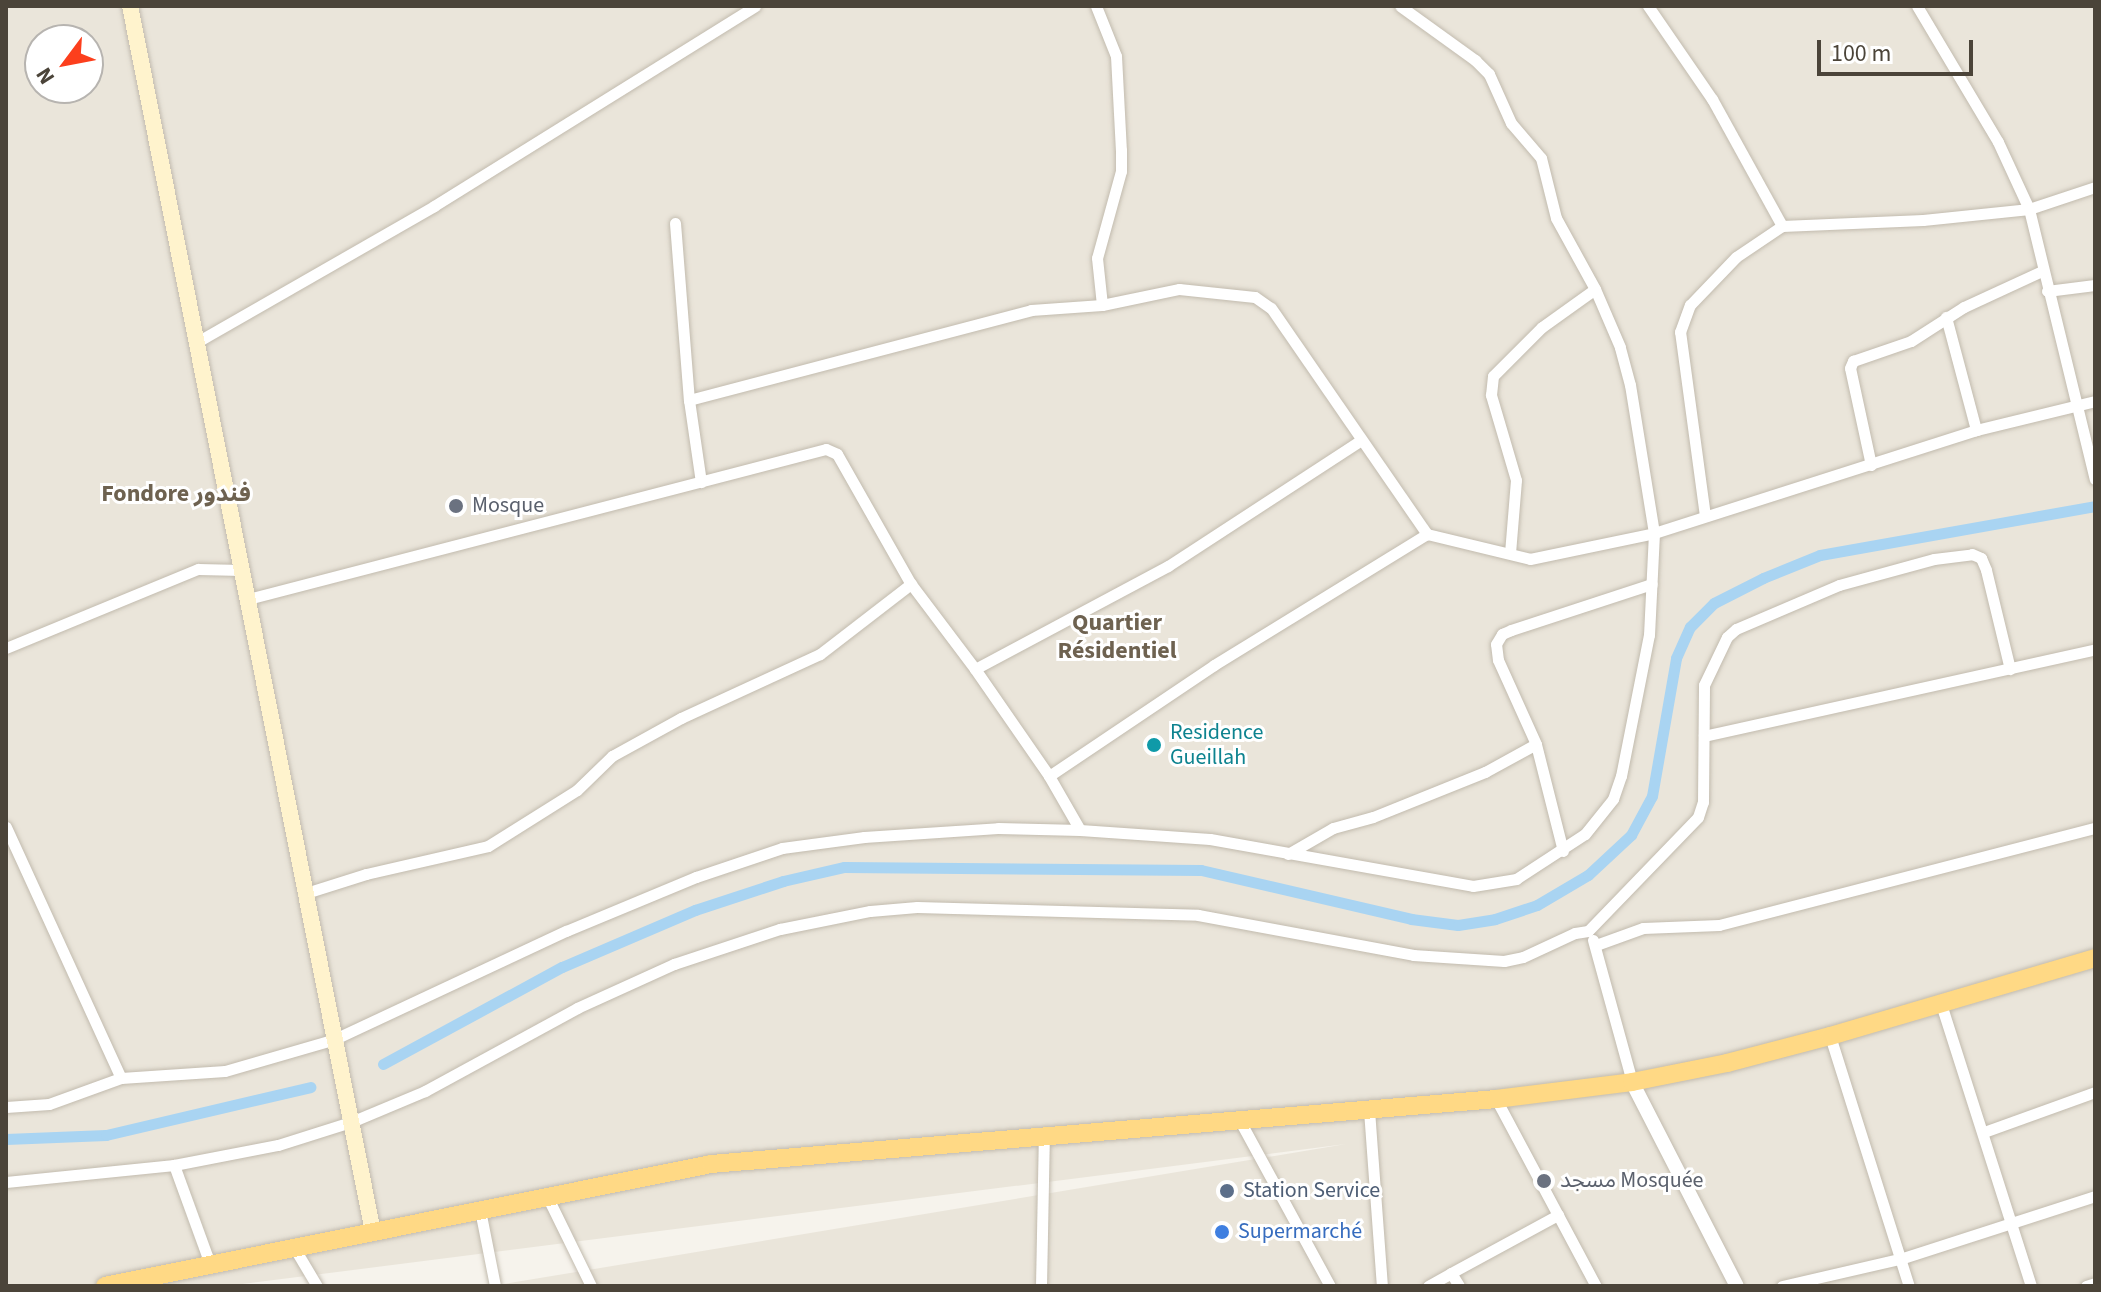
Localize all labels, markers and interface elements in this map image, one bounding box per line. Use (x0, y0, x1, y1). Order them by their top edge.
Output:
north arrow (24, 24, 104, 104)
scale bar (1821, 24, 1977, 74)
text: 100 m (1831, 36, 1891, 71)
text: N (28, 61, 63, 90)
district label: Fondore فندور (101, 480, 251, 508)
place label: Mosque (472, 493, 544, 519)
marker: Mosque (447, 497, 465, 515)
district label: Quartier Résidentiel (1057, 609, 1177, 665)
place label: Residence Gueillah (1170, 719, 1263, 770)
marker: Residence Gueillah (1145, 736, 1163, 754)
place label: مسجد Mosquée (1560, 1168, 1703, 1194)
marker: مسجد Mosquée (1535, 1172, 1553, 1190)
place label: Station Service (1243, 1178, 1380, 1204)
marker: Station Service (1218, 1182, 1236, 1200)
place label: Supermarché (1238, 1219, 1362, 1245)
marker: Supermarché (1213, 1223, 1231, 1241)

